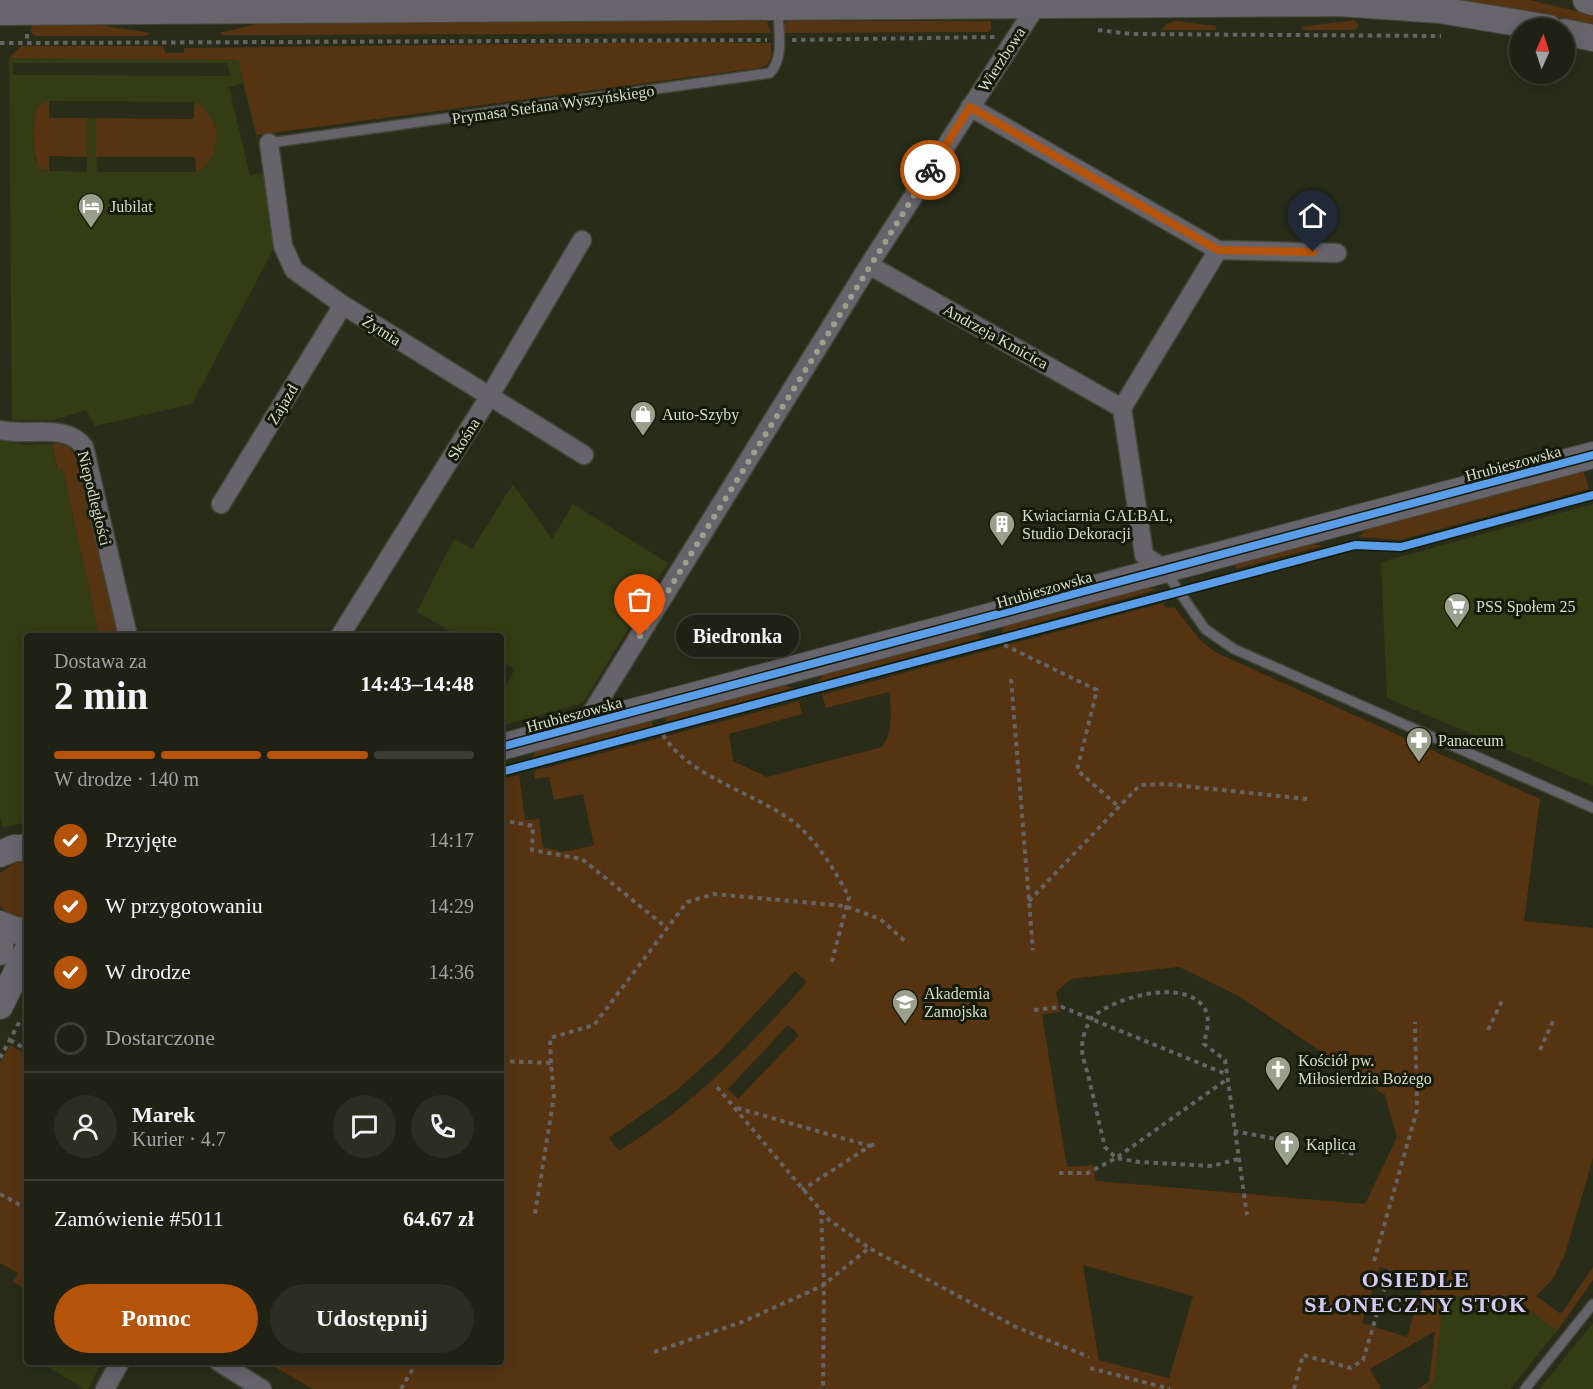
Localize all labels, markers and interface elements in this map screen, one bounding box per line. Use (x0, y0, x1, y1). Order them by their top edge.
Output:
north arrow (1509, 18, 1575, 84)
map controls (1509, 18, 1575, 84)
street label: Wierzbowa (974, 24, 1028, 95)
street label: Prymasa Stefana Wyszyńskiego (451, 82, 655, 128)
courier (900, 140, 960, 200)
icon: bike (914, 154, 947, 187)
pin (1287, 190, 1338, 252)
hotel icon: Jubilat (76, 191, 106, 229)
place label: Jubilat (110, 198, 153, 215)
icon: home (1296, 199, 1329, 232)
street label: Andrzeja Kmicica (940, 301, 1051, 373)
street label: Żytnia (359, 312, 404, 350)
street label: Zajazd (264, 381, 302, 428)
shop icon: Auto-Szyby (628, 399, 658, 437)
place label: Auto-Szyby (662, 406, 739, 424)
street label: Skośna (444, 415, 483, 463)
street label: Hrubieszowska (1463, 443, 1563, 484)
street label: Niepodległości (74, 449, 115, 548)
place label: Kwiaciarnia GALBAL, Studio Dekoracji (1022, 507, 1173, 543)
building icon: Kwiaciarnia GALBAL, Studio Dekoracji (987, 509, 1017, 547)
street label: Hrubieszowska (994, 568, 1094, 611)
pin (614, 574, 665, 636)
icon: bag (623, 583, 656, 616)
supermarket icon: PSS Społem 25 (1442, 591, 1472, 629)
place label: PSS Społem 25 (1476, 598, 1576, 616)
callout: Biedronka (676, 615, 799, 657)
text: Biedronka (693, 625, 782, 647)
text: Dostawa za (54, 650, 147, 672)
text: 14:43–14:48 (360, 671, 474, 696)
text: 2 min (54, 674, 148, 717)
street label: Hrubieszowska (524, 694, 624, 735)
pharmacy icon: Panaceum (1404, 725, 1434, 763)
place label: Panaceum (1438, 732, 1504, 749)
text: W drodze · 140 m (54, 768, 199, 790)
icon: check (54, 824, 87, 857)
text: Przyjęte (105, 827, 177, 852)
text: 14:17 (428, 829, 474, 851)
icon: check (54, 890, 87, 923)
text: W przygotowaniu (105, 893, 263, 918)
text: 14:29 (428, 895, 474, 917)
icon: check (54, 956, 87, 989)
text: W drodze (105, 959, 191, 984)
text: 14:36 (428, 961, 474, 983)
place label: Akademia Zamojska (924, 985, 990, 1021)
school or university icon: Akademia Zamojska (890, 987, 920, 1025)
text: Dostarczone (105, 1025, 215, 1050)
place label: Kościół pw. Miłosierdzia Bożego (1298, 1052, 1432, 1088)
church icon: Kościół pw. Miłosierdzia Bożego (1263, 1054, 1293, 1092)
button: person (54, 1095, 117, 1158)
button: chat (333, 1095, 396, 1158)
button: phone (411, 1095, 474, 1158)
text: Marek (132, 1102, 195, 1127)
text: Kurier · 4.7 (132, 1128, 226, 1150)
church icon: Kaplica (1272, 1129, 1302, 1167)
place label: Kaplica (1306, 1136, 1356, 1154)
text: Zamówienie #5011 (54, 1206, 224, 1231)
text: 64.67 zł (403, 1206, 474, 1231)
district label: OSIEDLE SŁONECZNY STOK (1304, 1267, 1528, 1317)
button: Pomoc (54, 1284, 258, 1353)
button: Udostępnij (270, 1284, 474, 1353)

